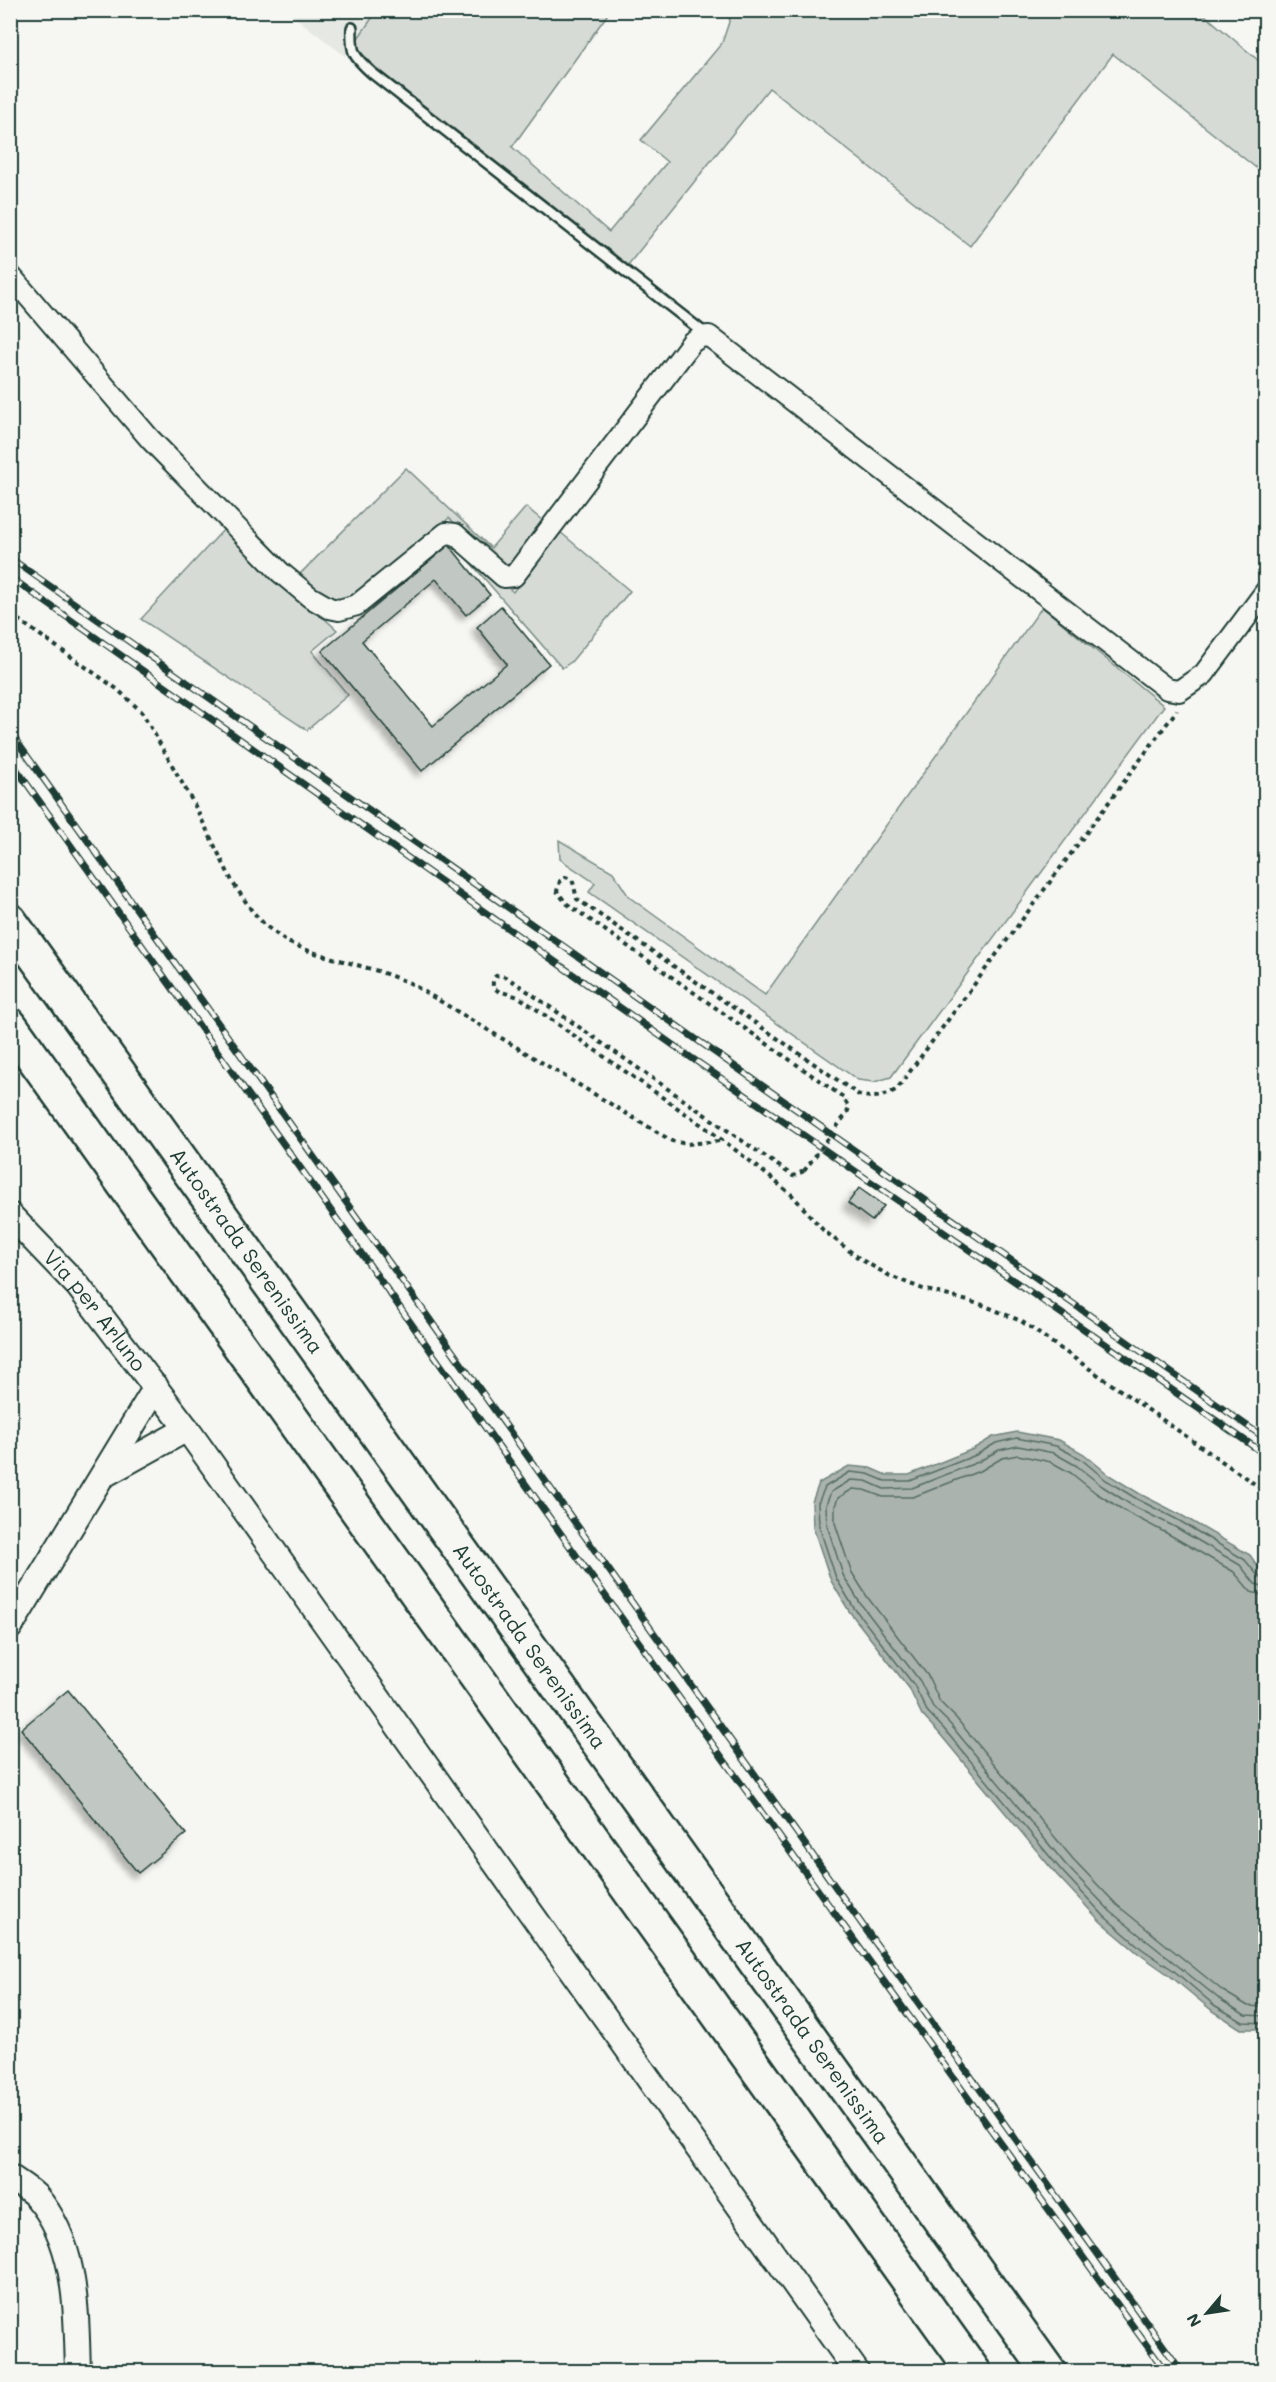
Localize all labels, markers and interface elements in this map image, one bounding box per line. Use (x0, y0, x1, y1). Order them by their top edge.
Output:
street label: Autostrada Serenissima (165, 1142, 331, 1359)
street label: Via per Arluno (38, 1243, 153, 1376)
street label: Autostrada Serenissima (448, 1537, 613, 1754)
street label: Autostrada Serenissima (731, 1932, 896, 2149)
north arrow (1177, 2283, 1237, 2343)
text: N (1181, 2310, 1206, 2331)

